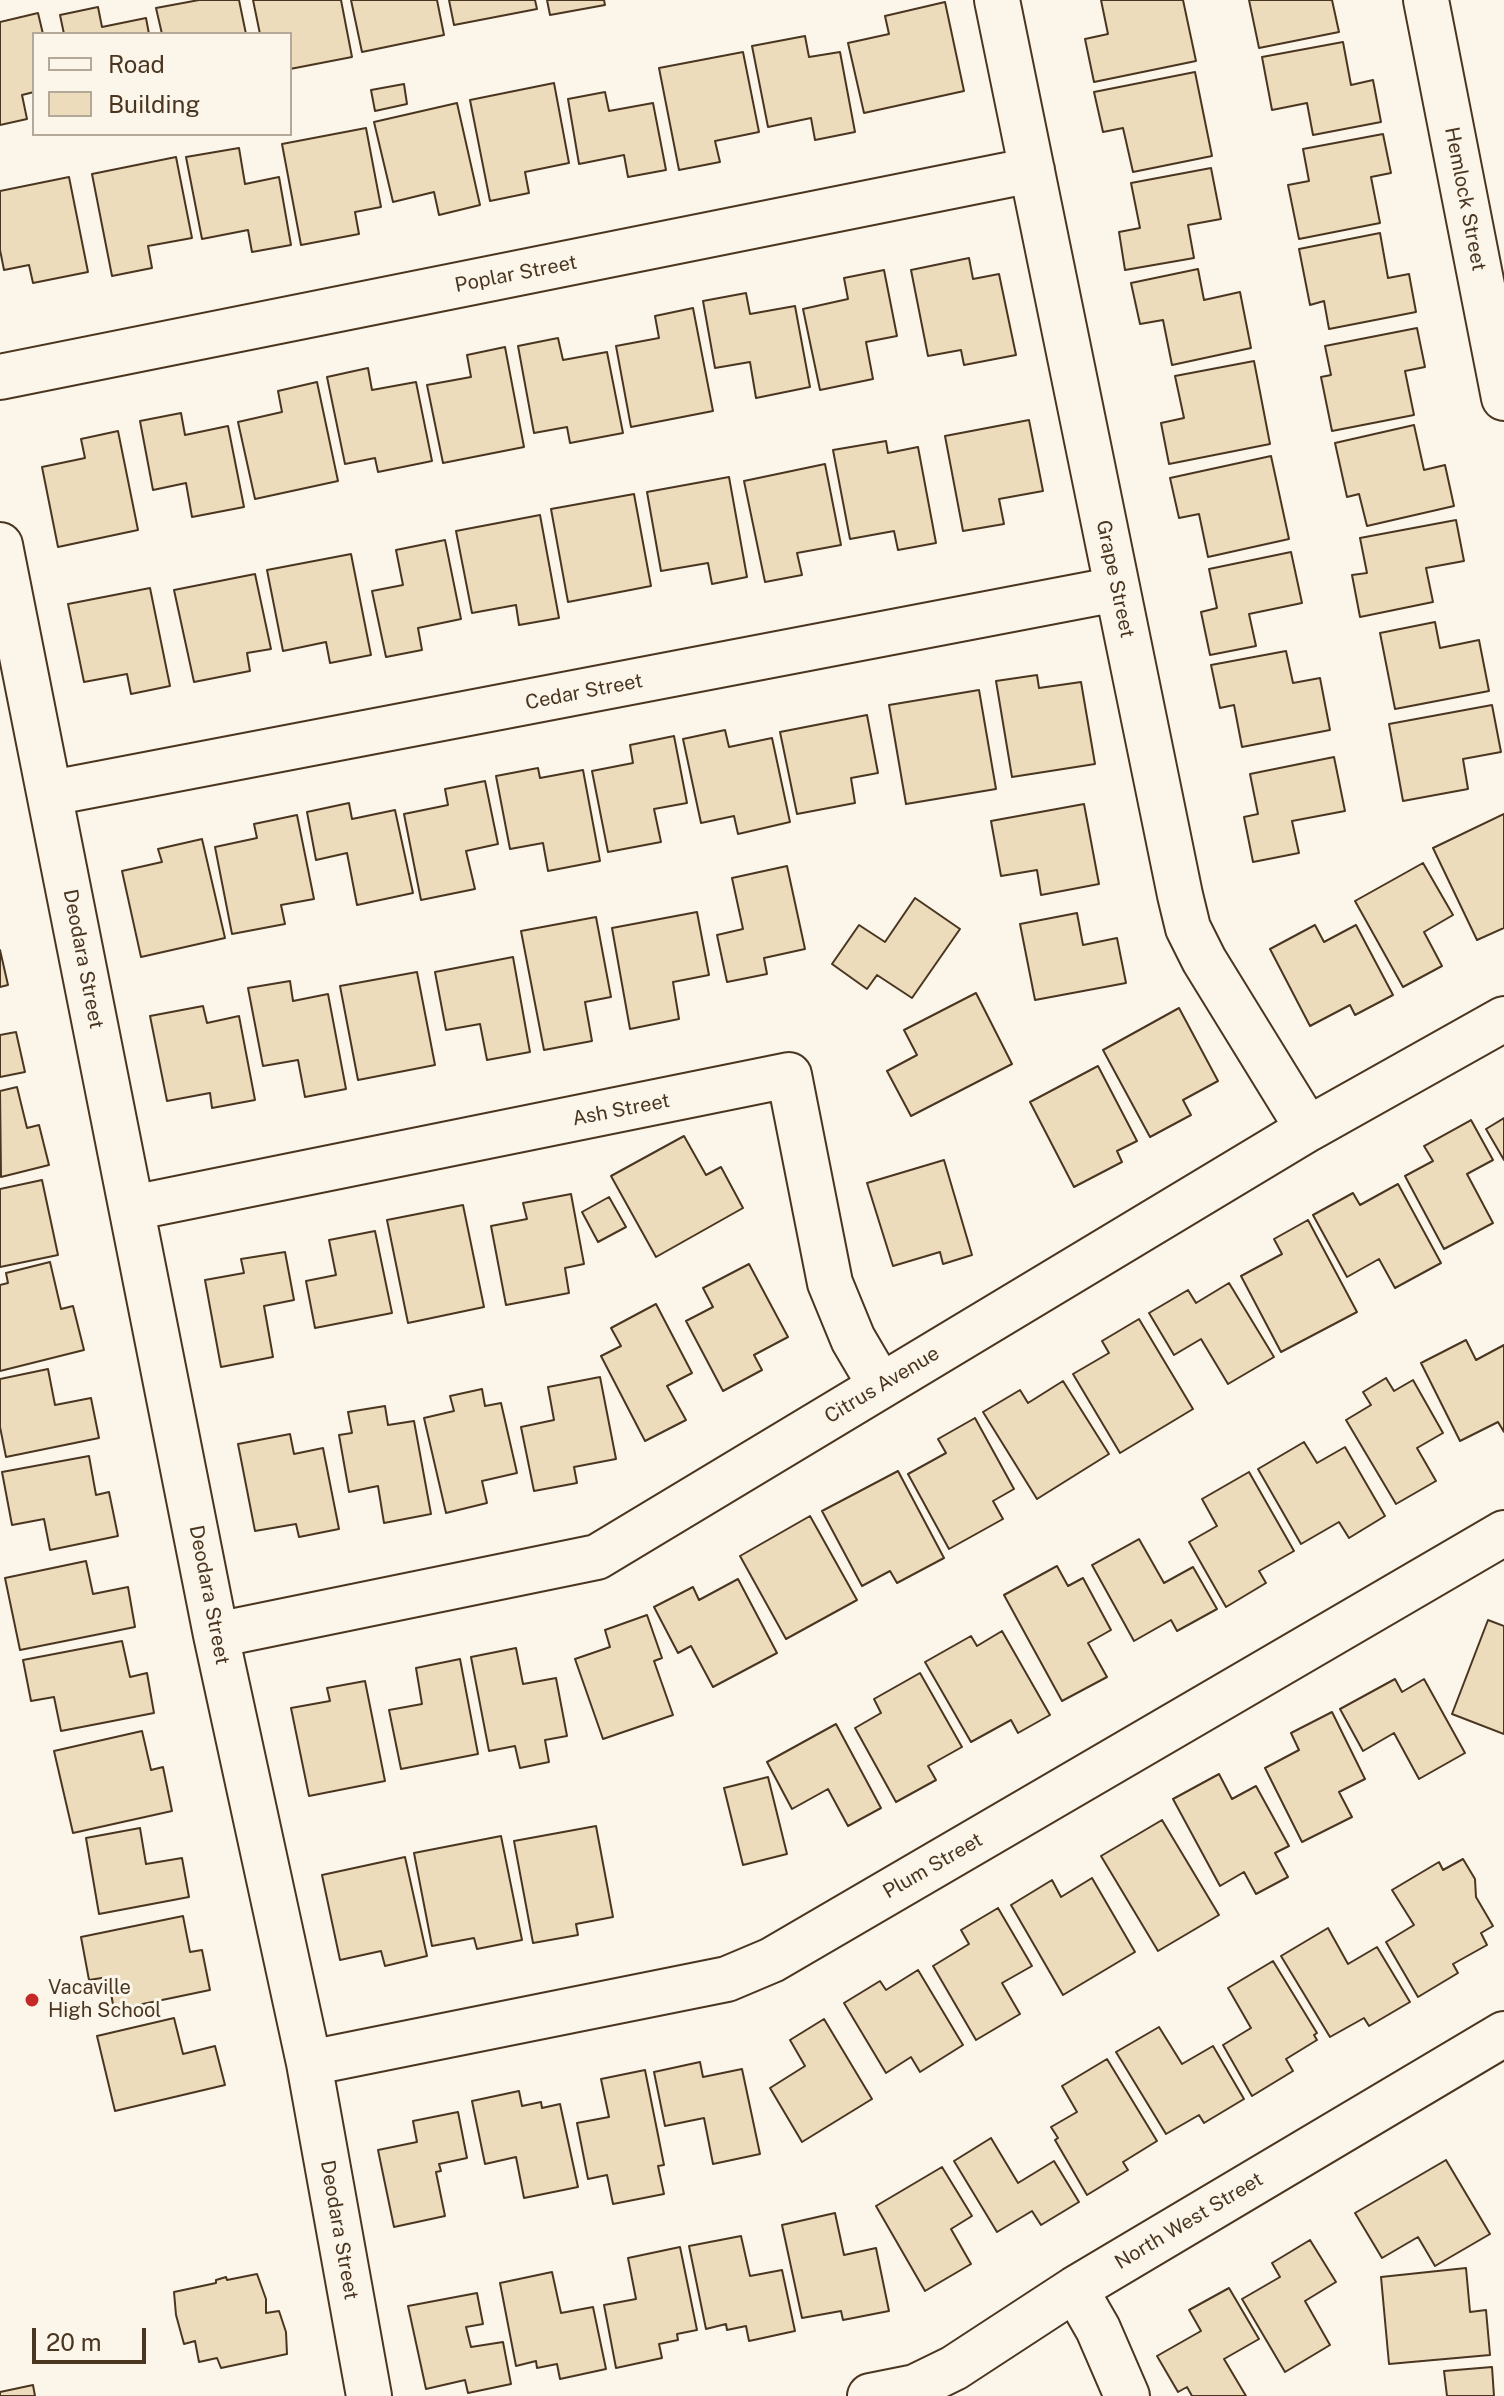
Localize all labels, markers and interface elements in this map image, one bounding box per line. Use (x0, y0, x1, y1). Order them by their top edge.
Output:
legend (32, 32, 292, 136)
text: Road (108, 50, 165, 78)
text: Building (108, 90, 200, 118)
street label: Hemlock Street (1439, 125, 1491, 273)
street label: Poplar Street (453, 250, 579, 298)
street label: Grape Street (1091, 518, 1139, 640)
street label: Cedar Street (523, 669, 645, 715)
street label: Deodara Street (58, 887, 108, 1031)
street label: Ash Street (570, 1089, 672, 1131)
street label: Citrus Avenue (820, 1341, 944, 1429)
street label: Deodara Street (184, 1523, 234, 1667)
street label: Plum Street (879, 1828, 987, 1904)
place label: Vacaville High School (48, 1976, 161, 2023)
marker: Vacaville High School (23, 1991, 41, 2009)
street label: Deodara Street (315, 2158, 363, 2302)
street label: North West Street (1111, 2167, 1267, 2275)
scale bar (36, 2312, 150, 2362)
text: 20 m (46, 2328, 102, 2356)

